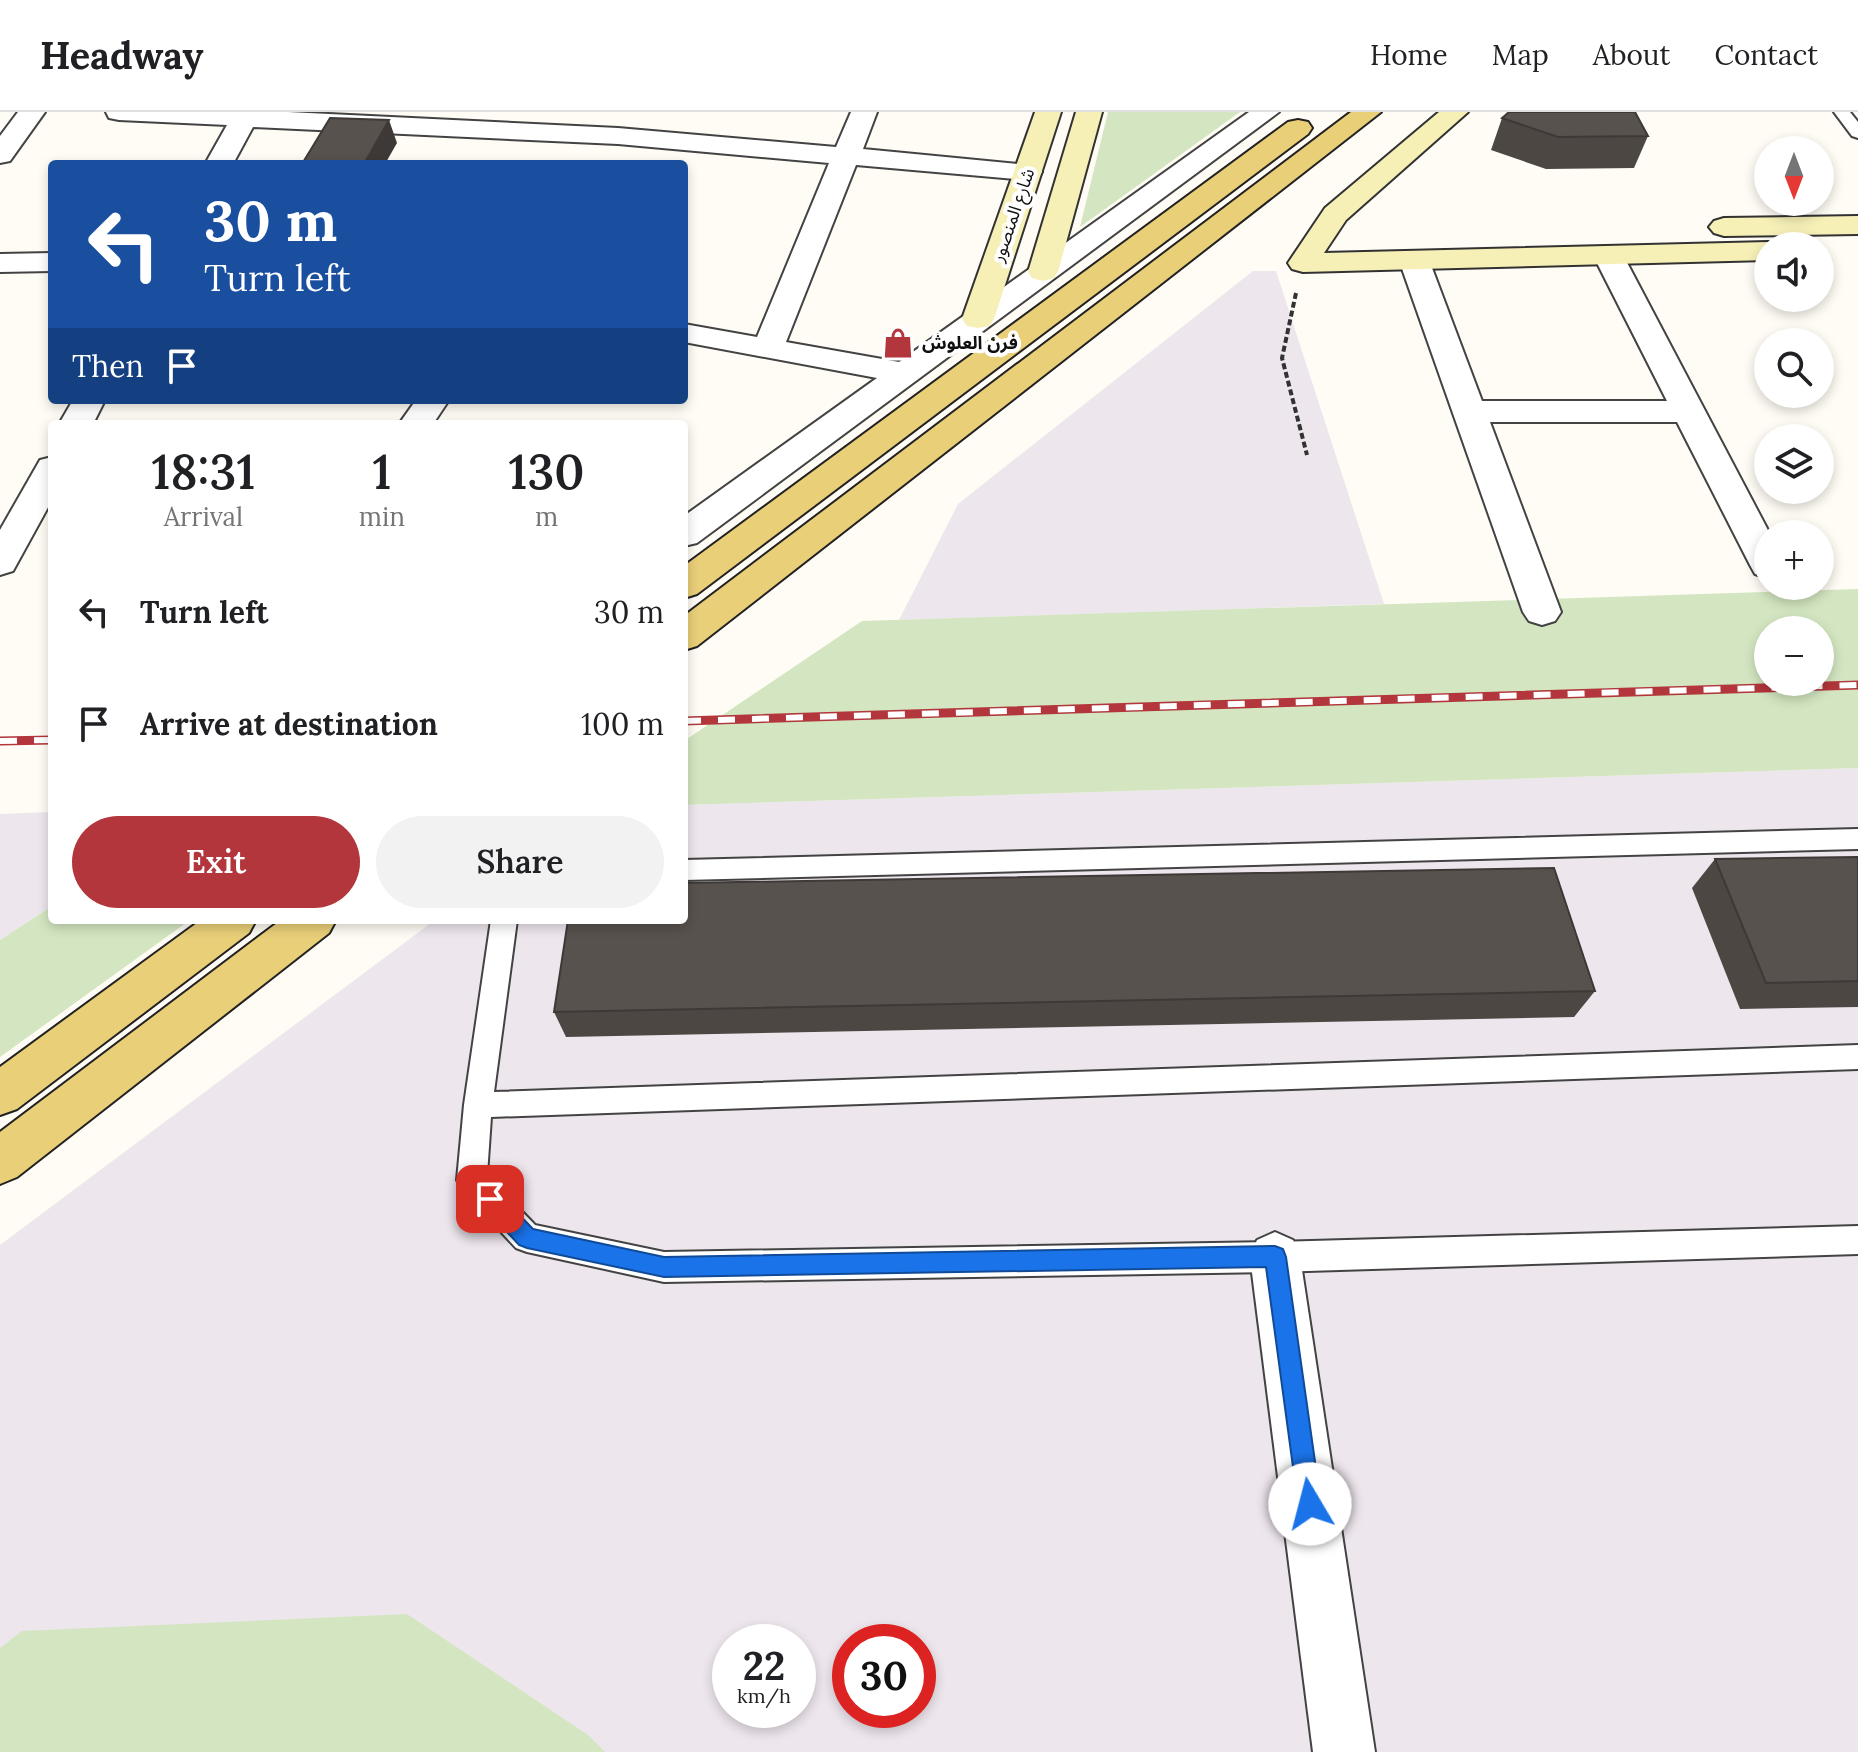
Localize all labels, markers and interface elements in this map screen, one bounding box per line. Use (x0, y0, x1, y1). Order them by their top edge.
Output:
text: Headway (40, 31, 203, 79)
text: Home (1370, 37, 1448, 73)
text: Map (1492, 37, 1549, 73)
text: About (1593, 37, 1670, 73)
text: Contact (1714, 37, 1818, 73)
north arrow (1754, 136, 1834, 216)
map controls (1754, 136, 1834, 696)
street label: شارع المنصور (985, 165, 1042, 267)
text: 30 m (204, 185, 337, 256)
icon: left (72, 192, 176, 296)
button: sound (1754, 232, 1834, 312)
text: Turn left (204, 255, 351, 301)
shop icon: فرن العلوش (881, 326, 915, 360)
button: search (1754, 328, 1834, 408)
place label: فرن العلوش (922, 331, 1018, 354)
icon: arrive (160, 344, 204, 388)
text: Then (72, 347, 144, 385)
button: layers (1754, 424, 1834, 504)
text: 18:31 (151, 441, 255, 502)
text: 1 (373, 441, 391, 502)
text: 130 (509, 441, 585, 502)
text: Arrival (164, 500, 243, 533)
text: min (359, 500, 405, 533)
text: m (535, 500, 558, 533)
button: + (1754, 520, 1834, 600)
icon: left (72, 590, 116, 634)
text: Turn left (140, 593, 268, 631)
text: 30 m (594, 593, 664, 631)
button: − (1754, 616, 1834, 696)
icon: arrive (72, 702, 116, 746)
text: Arrive at destination (140, 705, 438, 743)
text: 100 m (581, 705, 664, 743)
button: Exit (72, 816, 360, 908)
button: Share (376, 816, 664, 908)
pin (456, 1165, 524, 1233)
icon: arrive (468, 1177, 512, 1221)
position arrow (1268, 1462, 1352, 1546)
speed limit sign: 30 (832, 1624, 936, 1728)
text: 22 (743, 1640, 785, 1691)
text: km/h (737, 1683, 791, 1708)

